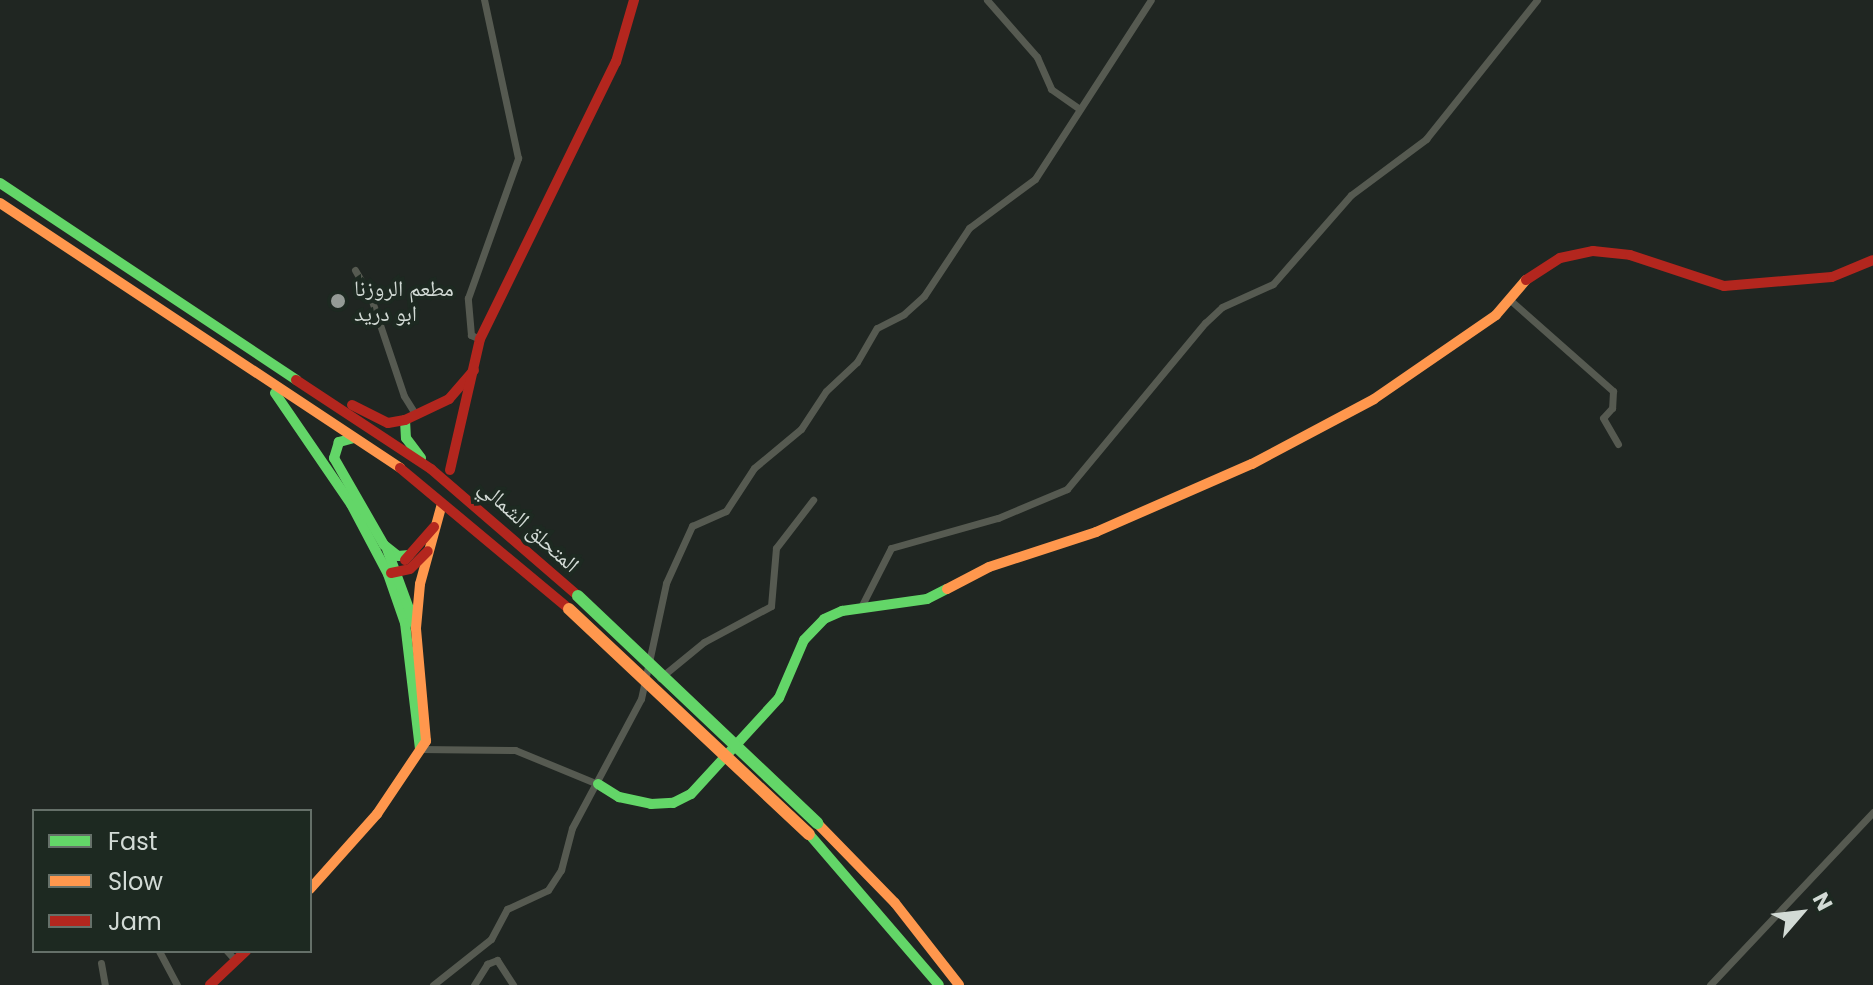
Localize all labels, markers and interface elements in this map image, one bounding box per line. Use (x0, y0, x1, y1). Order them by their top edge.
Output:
place label: مطعم الروزنا ابو دريد (354, 275, 454, 326)
marker: مطعم الروزنا ابو دريد (329, 292, 347, 310)
street label: المتحلق الشمالي (473, 474, 585, 578)
legend (32, 809, 312, 953)
text: Fast (108, 825, 158, 858)
text: Slow (108, 865, 163, 898)
north arrow (1761, 873, 1841, 953)
text: N (1805, 887, 1840, 916)
text: Jam (108, 905, 162, 938)

